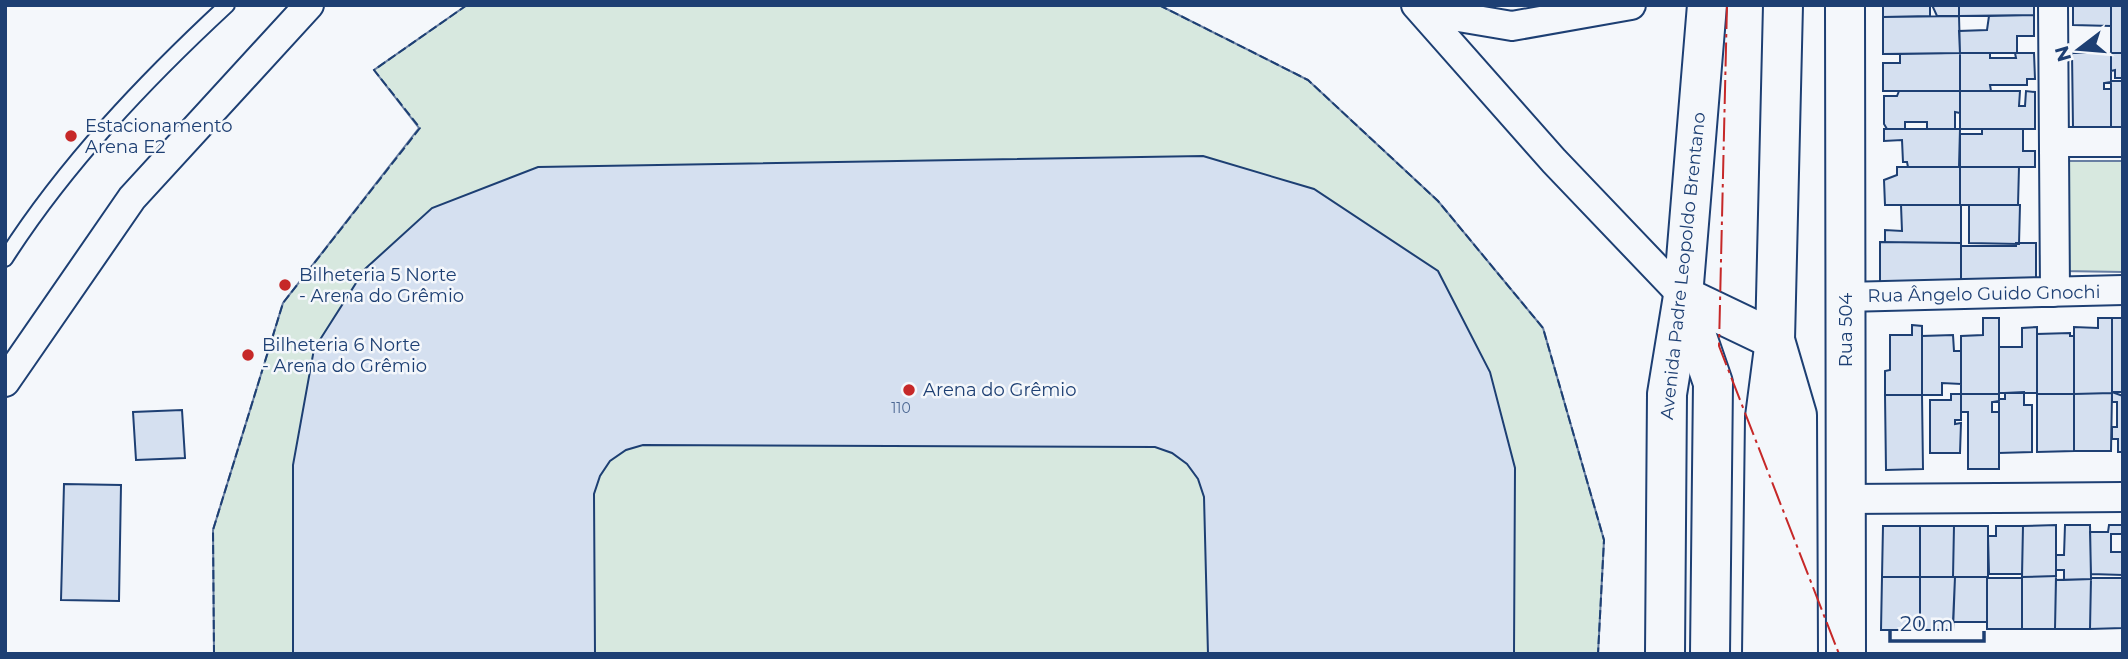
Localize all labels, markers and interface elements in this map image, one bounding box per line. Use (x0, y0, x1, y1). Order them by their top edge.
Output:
north arrow (2044, 14, 2114, 84)
text: N (2050, 43, 2076, 64)
street label: Avenida Padre Leopoldo Brentano (1656, 111, 1710, 421)
place label: Estacionamento Arena E2 (85, 115, 233, 158)
marker: Estacionamento Arena E2 (63, 128, 79, 144)
place label: Bilheteria 5 Norte - Arena do Grêmio (299, 264, 464, 307)
marker: Bilheteria 5 Norte - Arena do Grêmio (277, 277, 293, 293)
street label: Rua Ângelo Guido Gnochi (1867, 281, 2101, 307)
street label: Rua 504 (1835, 293, 1857, 367)
place label: Bilheteria 6 Norte - Arena do Grêmio (262, 334, 427, 377)
marker: Bilheteria 6 Norte - Arena do Grêmio (240, 347, 256, 363)
place label: Arena do Grêmio (923, 379, 1076, 401)
marker: Arena do Grêmio (901, 382, 917, 398)
house number: 110 (891, 399, 911, 417)
scale bar (1890, 600, 1984, 644)
text: 20 m (1900, 611, 1954, 636)

